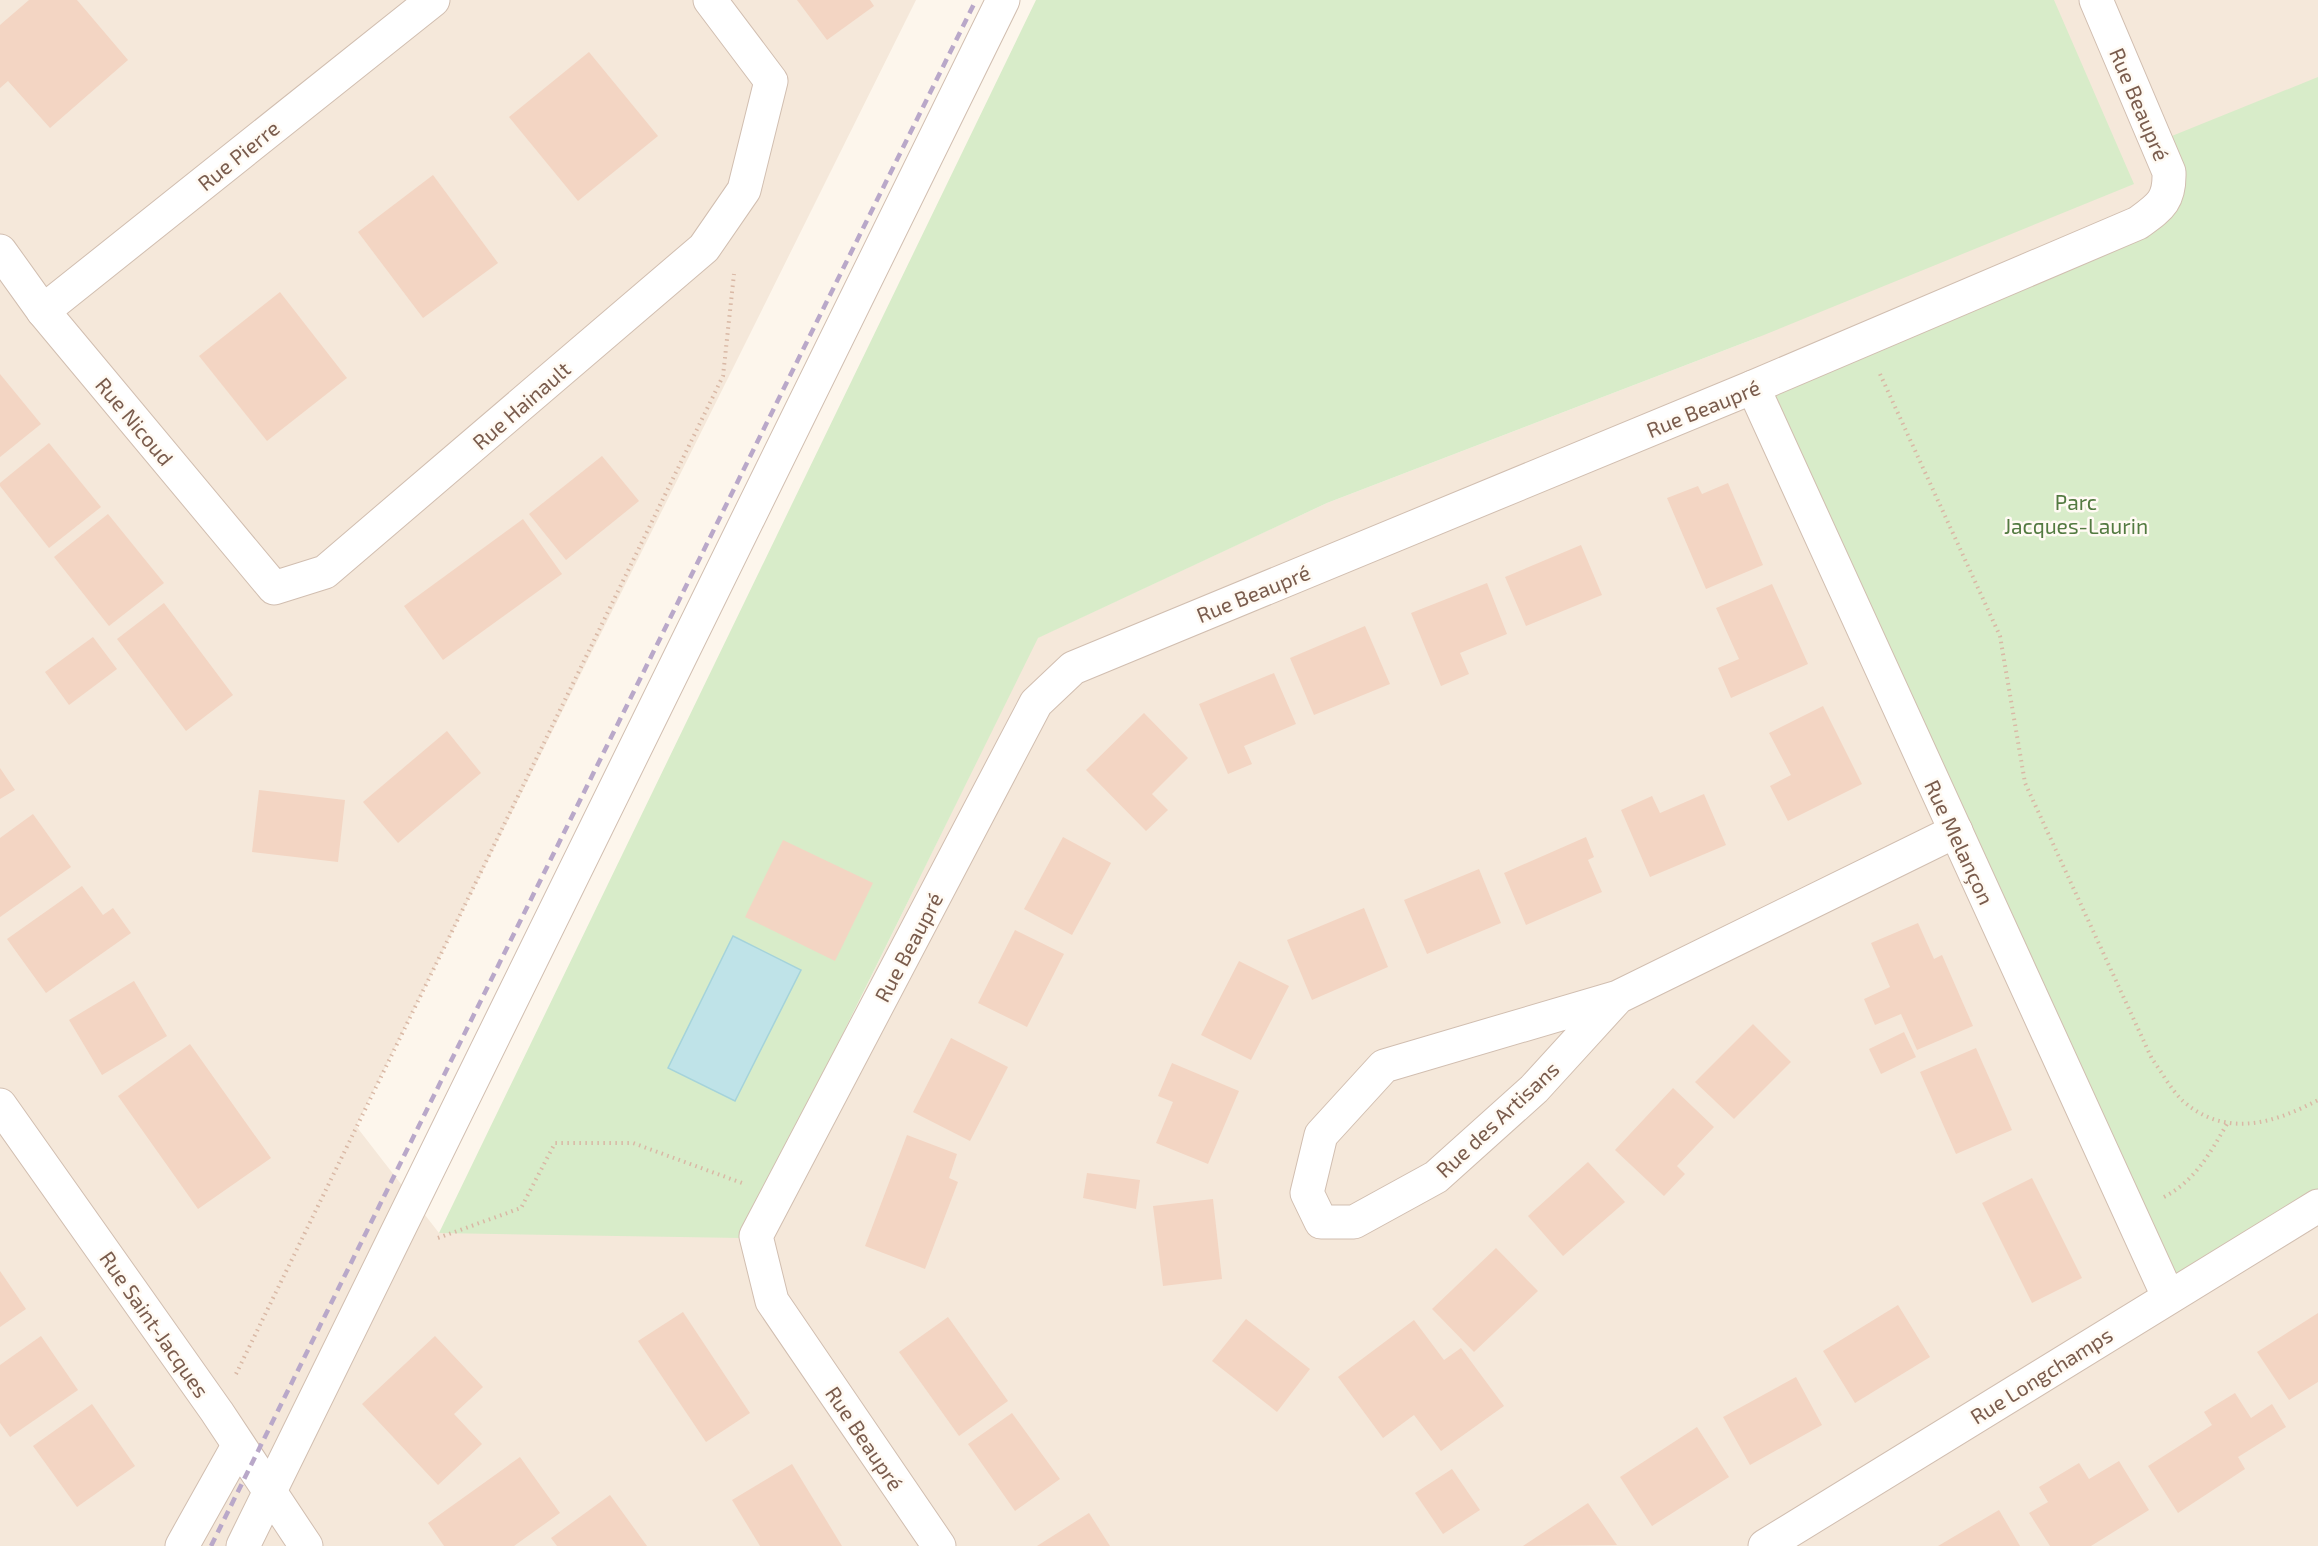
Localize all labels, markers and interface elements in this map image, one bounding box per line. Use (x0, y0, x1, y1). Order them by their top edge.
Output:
street label: Rue Beaupré (2105, 44, 2175, 164)
street label: Rue Pierre (192, 115, 284, 195)
street label: Rue Hainault (467, 356, 575, 454)
street label: Rue Nicoud (91, 372, 179, 470)
street label: Rue Beaupré (1643, 374, 1763, 442)
park label: Parc Jacques-Laurin (2004, 489, 2148, 538)
street label: Rue Beaupré (1193, 559, 1313, 627)
street label: Rue Melançon (1918, 776, 2000, 909)
street label: Rue Beaupré (869, 888, 947, 1006)
street label: Rue des Artisans (1430, 1056, 1564, 1182)
street label: Rue Saint-Jacques (95, 1246, 215, 1402)
street label: Rue Longchamps (1965, 1321, 2117, 1429)
street label: Rue Beaupré (821, 1381, 909, 1495)

